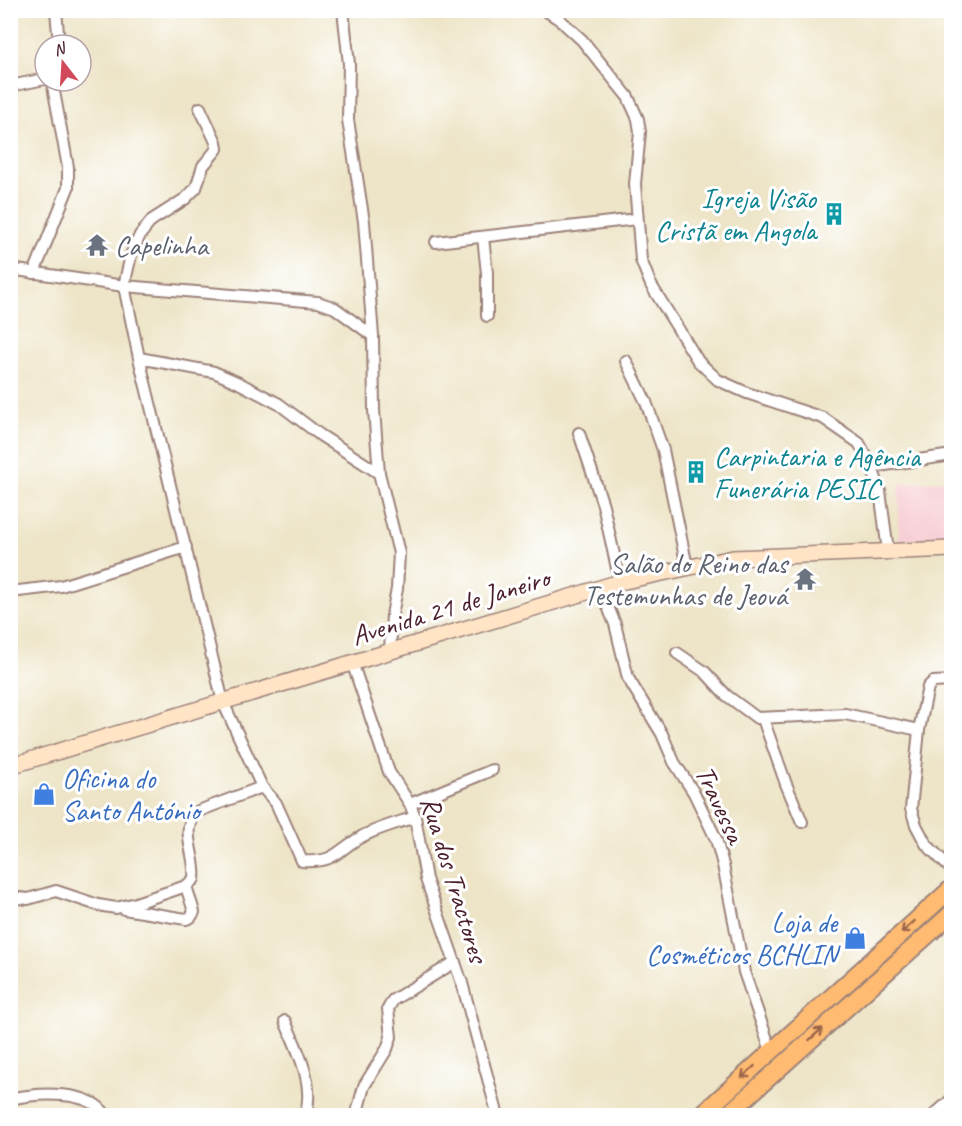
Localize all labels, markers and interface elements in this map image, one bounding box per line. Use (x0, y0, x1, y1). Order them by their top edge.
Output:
north arrow (33, 33, 93, 93)
text: N (51, 38, 70, 61)
place label: Igreja Visão Cristã em Angola (655, 181, 819, 248)
building icon: Igreja Visão Cristã em Angola (821, 201, 847, 227)
place label: Capelinha (115, 228, 210, 263)
temple icon: Capelinha (84, 232, 110, 258)
place label: Carpintaria e Agência Funerária PESIC (714, 439, 922, 506)
building icon: Carpintaria e Agência Funerária PESIC (683, 459, 709, 485)
place label: Salão do Reino das Testemunhas de Jeová (584, 546, 790, 613)
street label: Avenida 21 de Janeiro (347, 559, 556, 653)
temple icon: Salão do Reino das Testemunhas de Jeová (792, 566, 818, 592)
street label: Travessa (687, 760, 755, 851)
place label: Oficina do Santo António (62, 761, 203, 828)
shop icon: Oficina do Santo António (31, 781, 57, 807)
street label: Rua dos Tractores (413, 792, 497, 969)
place label: Loja de Cosméticos BCHLIN (646, 905, 841, 972)
one-way arrow (901, 920, 916, 934)
shop icon: Loja de Cosméticos BCHLIN (842, 925, 868, 951)
one-way arrow (809, 1027, 824, 1041)
one-way arrow (741, 1065, 756, 1079)

